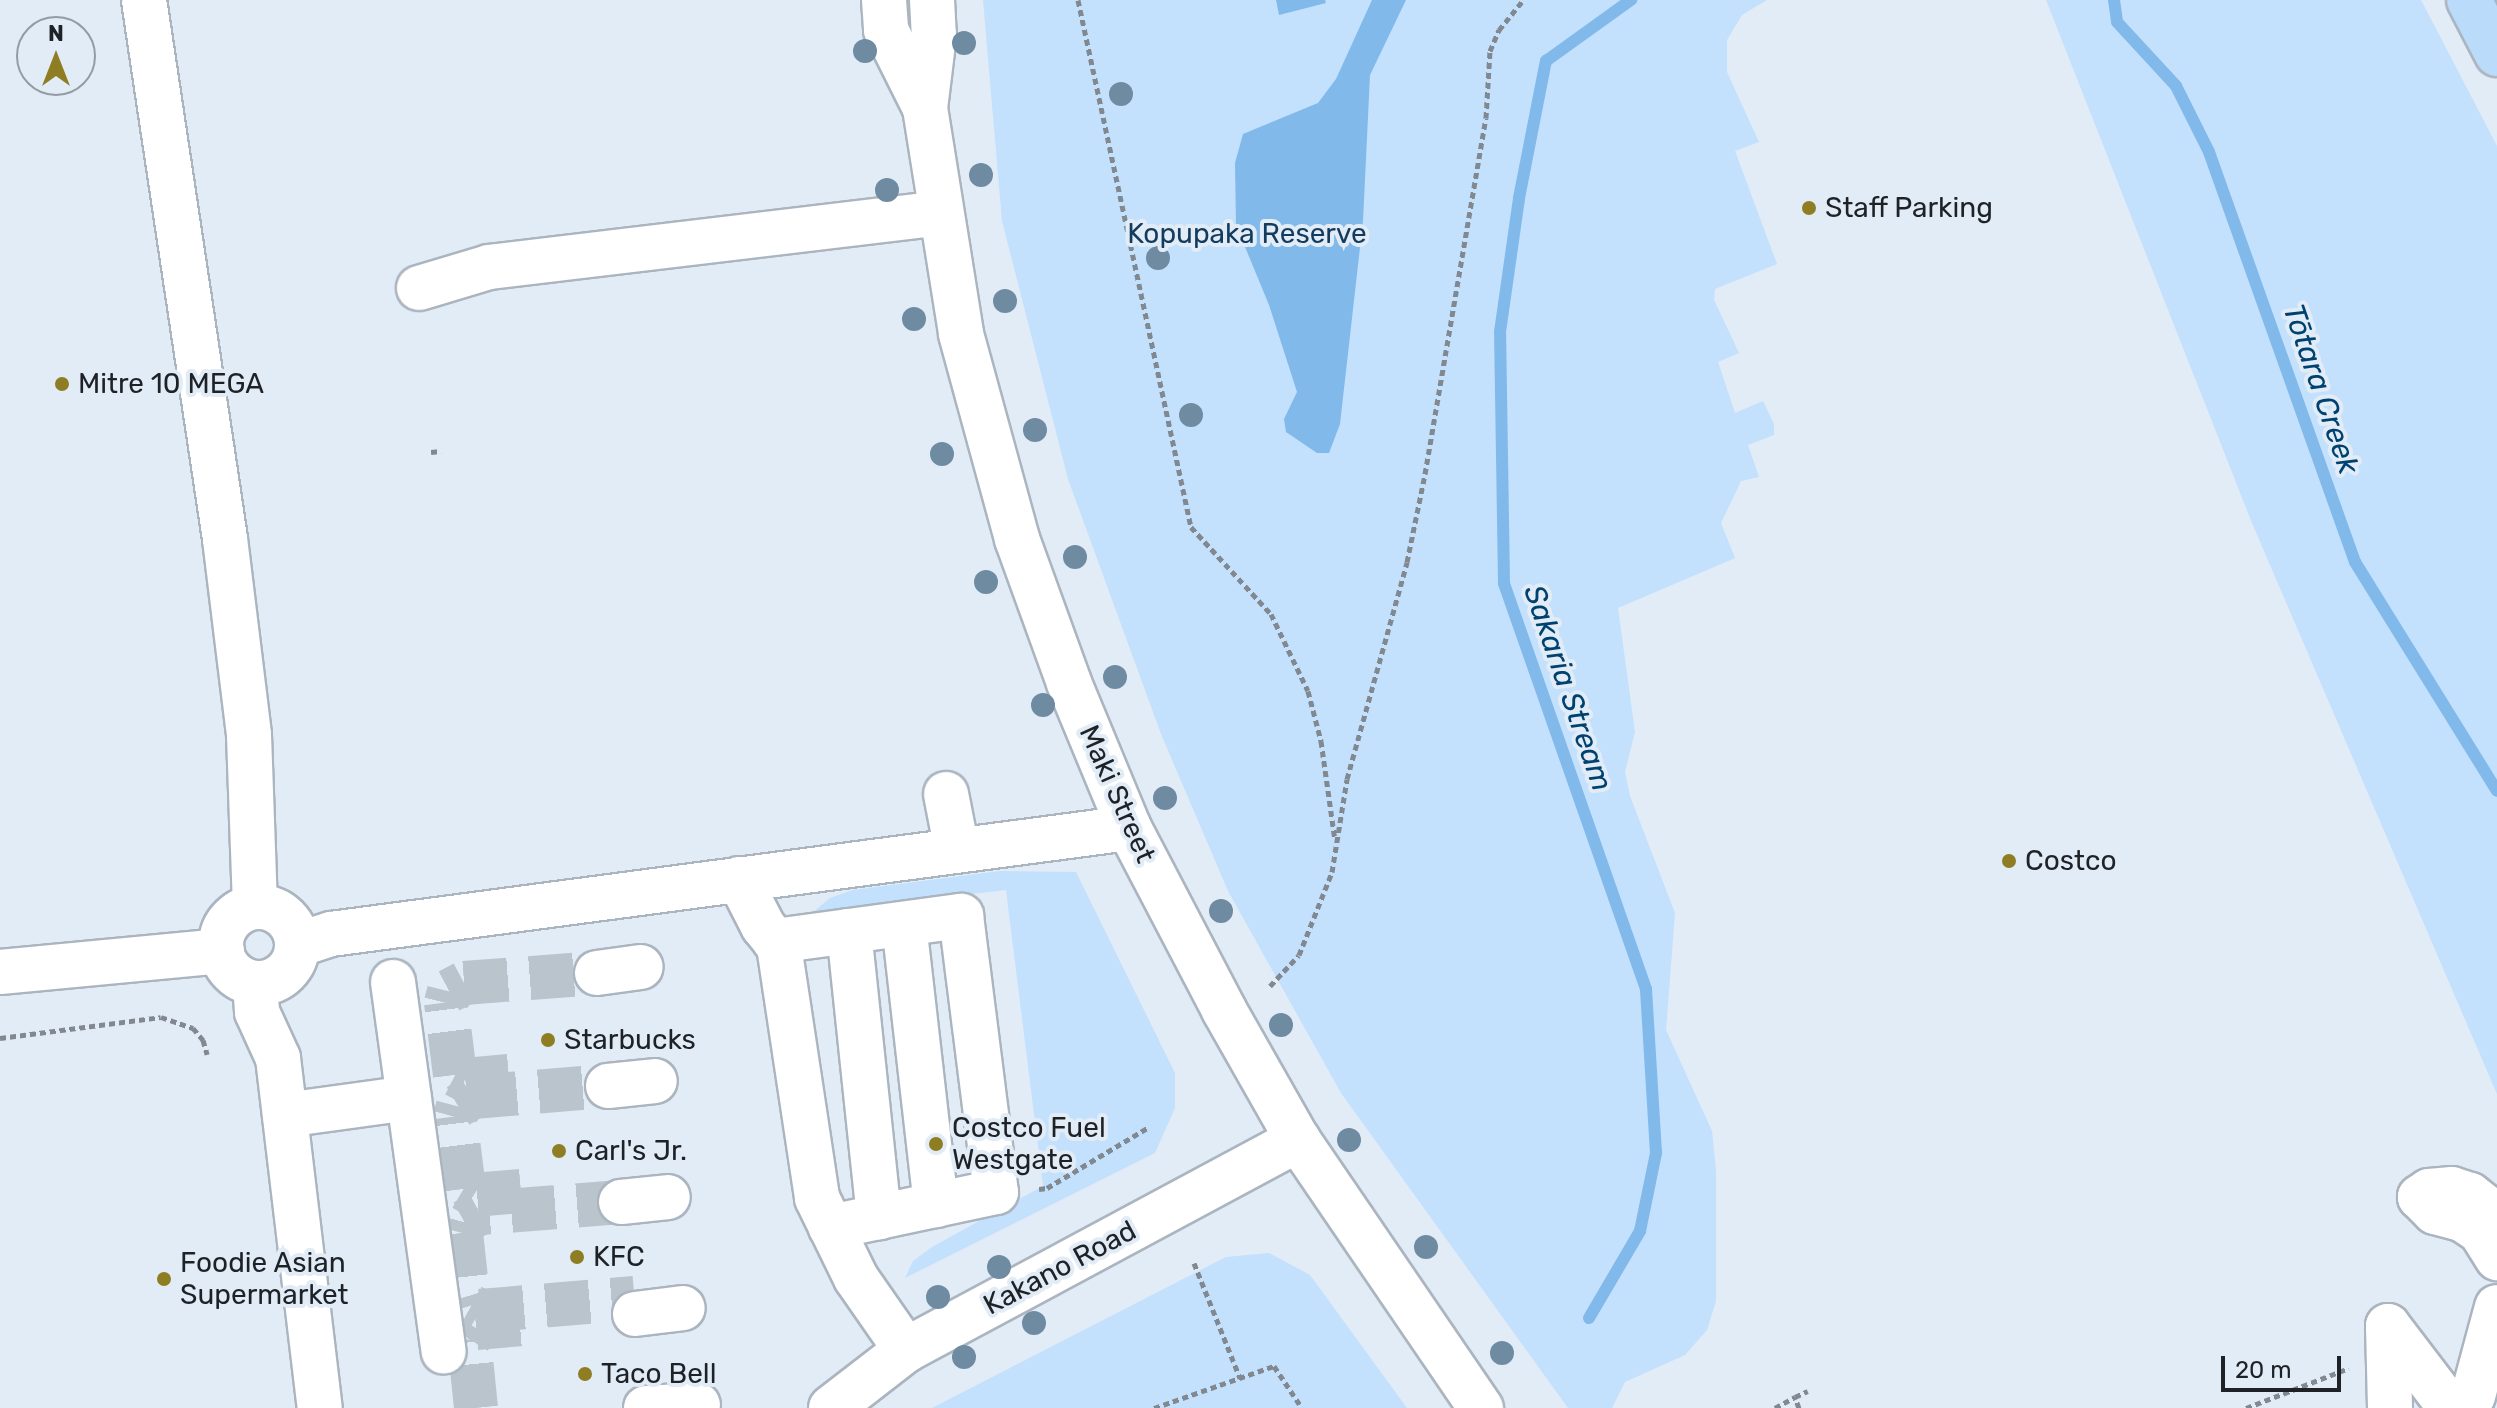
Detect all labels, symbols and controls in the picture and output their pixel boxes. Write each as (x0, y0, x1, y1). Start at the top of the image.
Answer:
north arrow (16, 16, 96, 96)
text: N (48, 20, 64, 47)
place label: Staff Parking (1825, 191, 1994, 225)
marker: Staff Parking (1800, 199, 1818, 217)
park label: Kopupaka Reserve (1127, 217, 1367, 251)
water label: Tōtara Creek (2275, 299, 2367, 479)
place label: Mitre 10 MEGA (78, 367, 264, 401)
marker: Mitre 10 MEGA (53, 375, 71, 393)
water label: Sakaria Stream (1516, 580, 1620, 796)
street label: Maki Street (1072, 720, 1162, 868)
place label: Costco (2025, 844, 2116, 878)
marker: Costco (2000, 852, 2018, 870)
place label: Starbucks (564, 1023, 696, 1057)
marker: Starbucks (539, 1031, 557, 1049)
place label: Costco Fuel Westgate (952, 1111, 1106, 1177)
place label: Carl's Jr. (575, 1134, 687, 1168)
marker: Costco Fuel Westgate (927, 1135, 945, 1153)
marker: Carl's Jr. (550, 1142, 568, 1160)
street label: Kakano Road (978, 1214, 1142, 1322)
place label: KFC (593, 1240, 645, 1274)
place label: Foodie Asian Supermarket (180, 1246, 349, 1312)
marker: KFC (568, 1248, 586, 1266)
marker: Foodie Asian Supermarket (155, 1270, 173, 1288)
scale bar (2225, 1340, 2345, 1390)
text: 20 m (2235, 1356, 2292, 1384)
place label: Taco Bell (601, 1357, 716, 1391)
marker: Taco Bell (576, 1365, 594, 1383)

